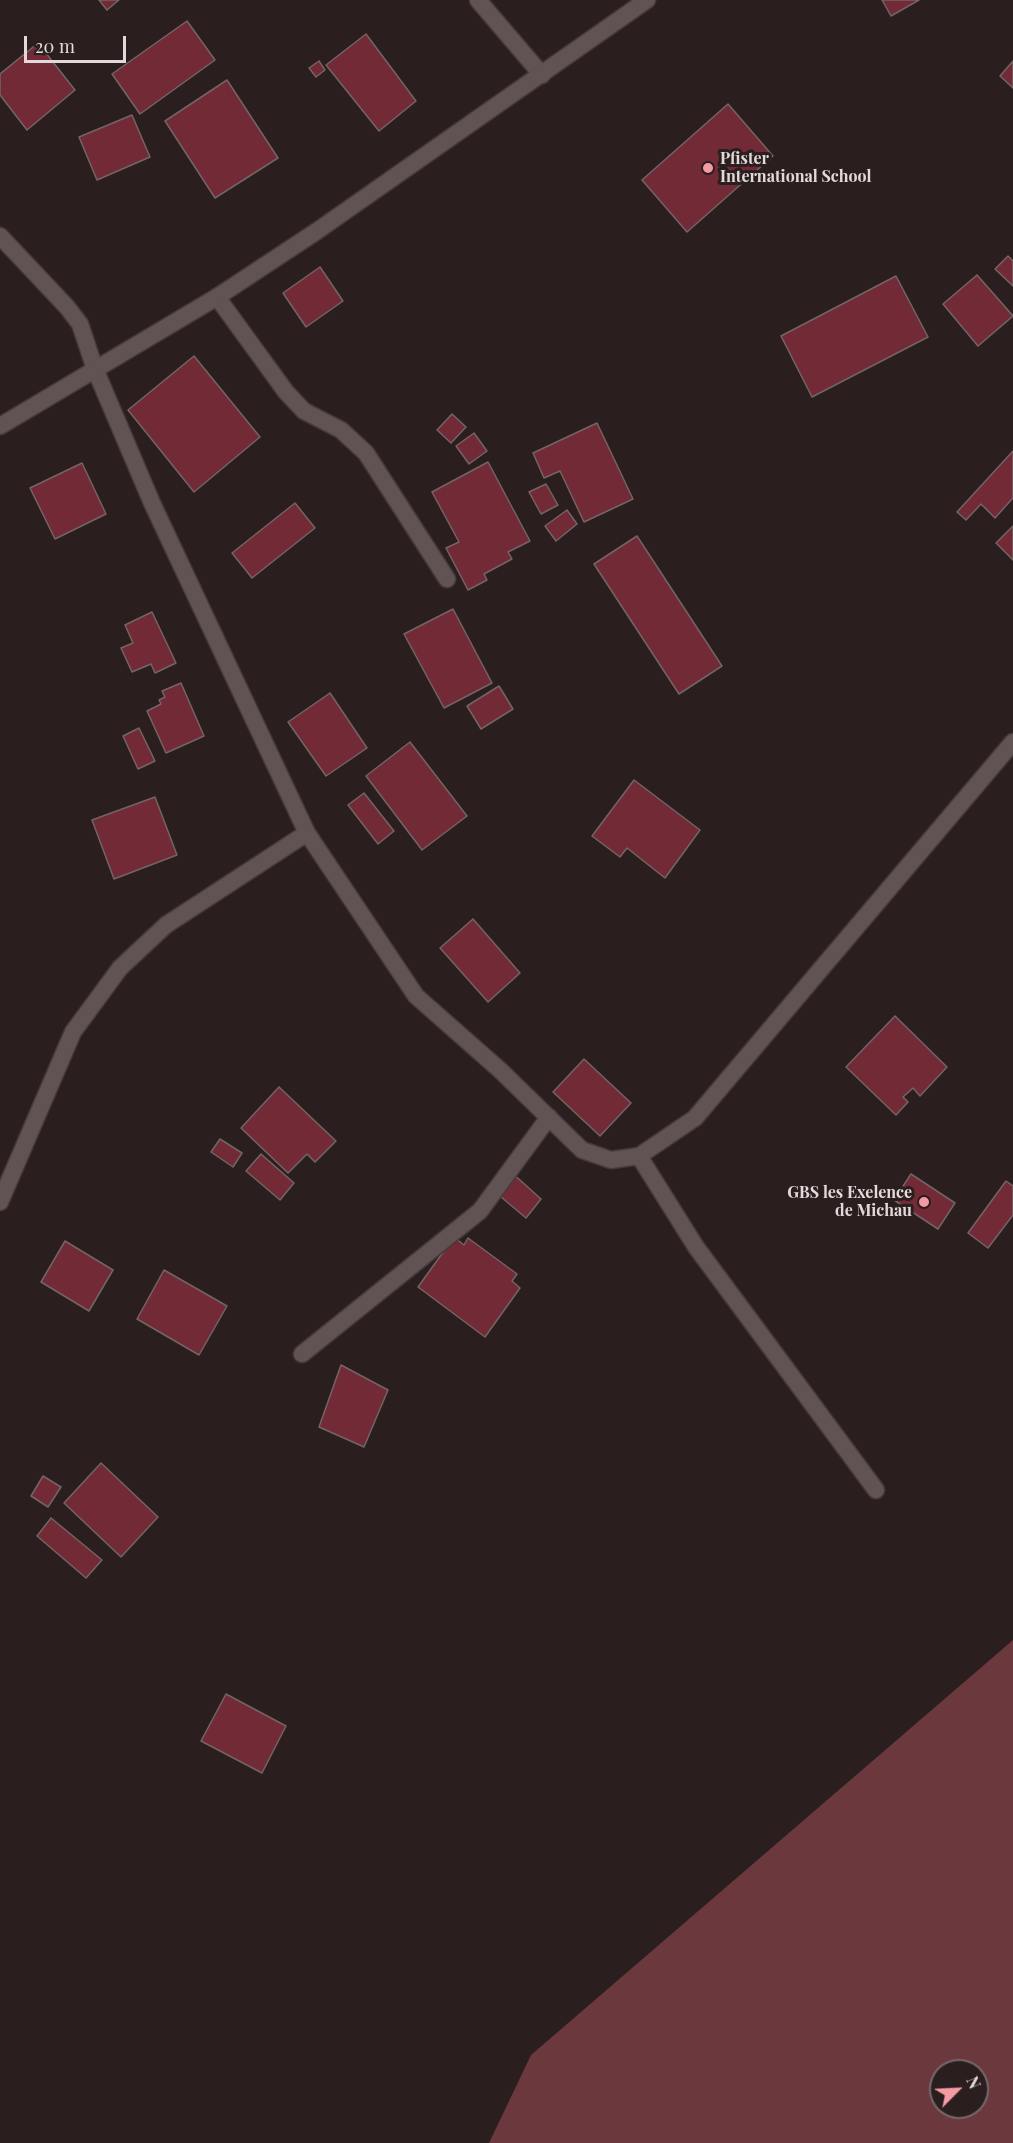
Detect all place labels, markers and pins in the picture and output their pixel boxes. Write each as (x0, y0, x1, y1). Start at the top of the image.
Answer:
place label: Pfister International School (720, 149, 871, 187)
marker: Pfister International School (701, 161, 715, 175)
place label: GBS les Exelence de Michau (787, 1183, 912, 1221)
marker: GBS les Exelence de Michau (917, 1195, 931, 1209)

